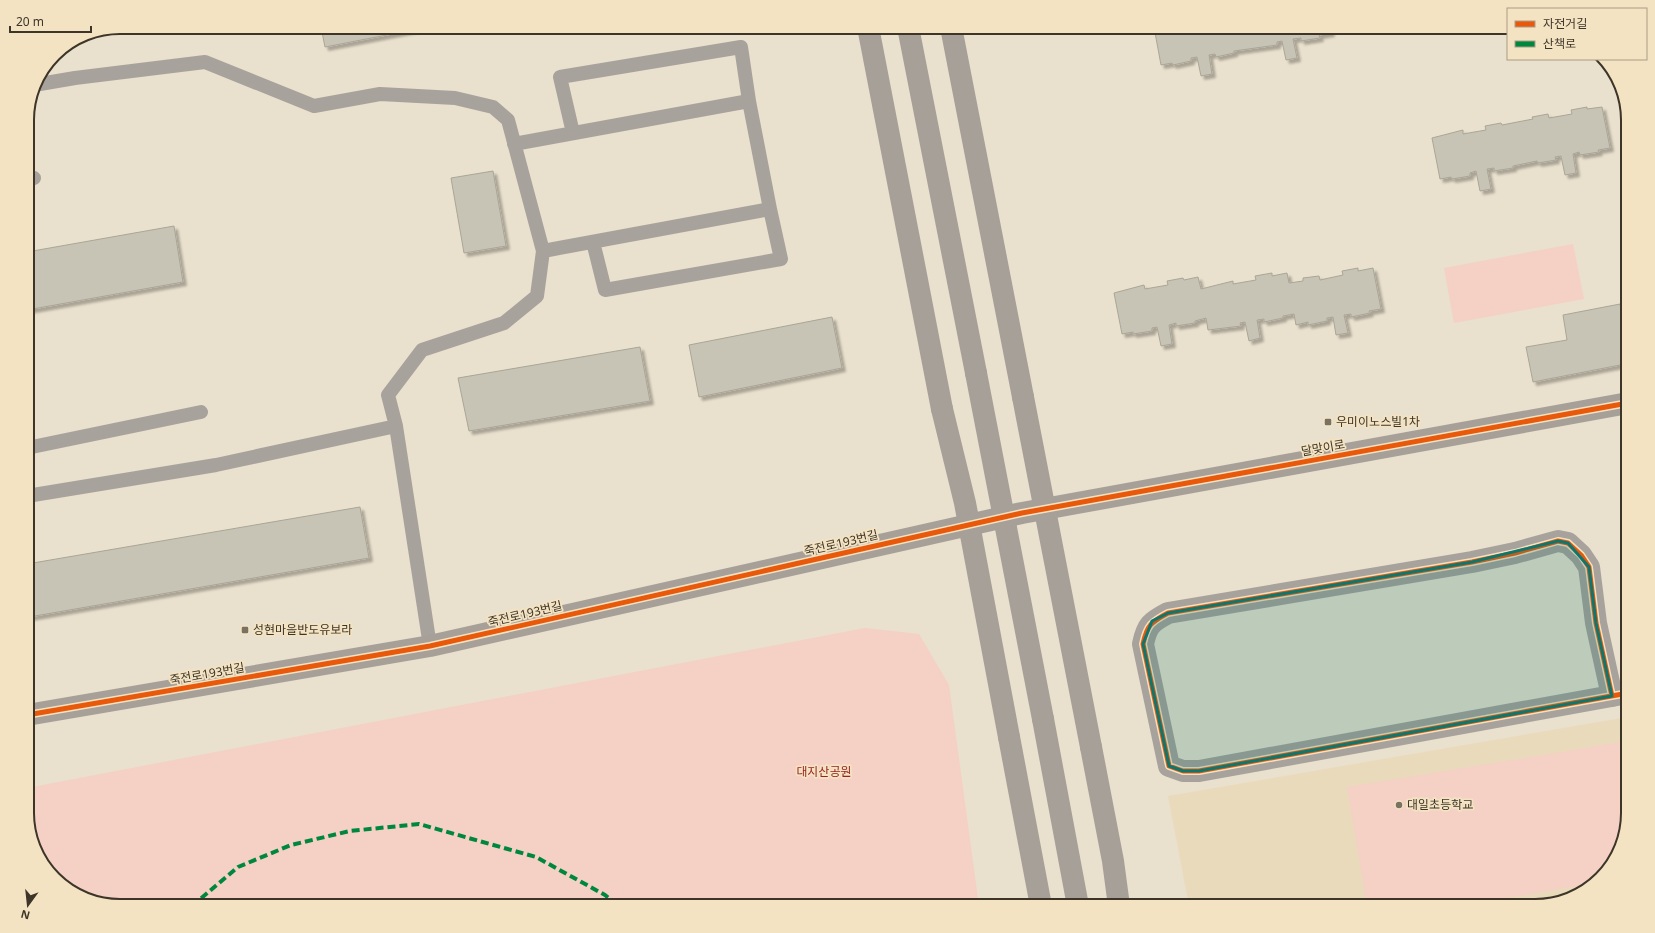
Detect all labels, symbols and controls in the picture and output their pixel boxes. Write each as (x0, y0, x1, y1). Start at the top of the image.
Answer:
scale bar (10, 8, 91, 34)
legend (1507, 8, 1647, 60)
text: 20 m (16, 13, 44, 30)
text: 자전거길 (1543, 15, 1587, 32)
text: 산책로 (1543, 35, 1576, 52)
place label: 우미이노스빌1차 (1336, 413, 1420, 430)
marker: 우미이노스빌1차 (1323, 417, 1333, 427)
street label: 달맞이로 (1300, 435, 1346, 460)
street label: 죽전로193번길 (802, 526, 880, 559)
street label: 죽전로193번길 (486, 597, 564, 630)
place label: 성현마을반도유보라 (253, 621, 352, 638)
marker: 성현마을반도유보라 (240, 625, 250, 635)
street label: 죽전로193번길 (168, 659, 246, 688)
park label: 대지산공원 (796, 763, 852, 780)
place label: 대일초등학교 (1407, 796, 1473, 813)
marker: 대일초등학교 (1394, 800, 1404, 810)
north arrow (8, 885, 48, 925)
text: N (19, 907, 32, 924)

